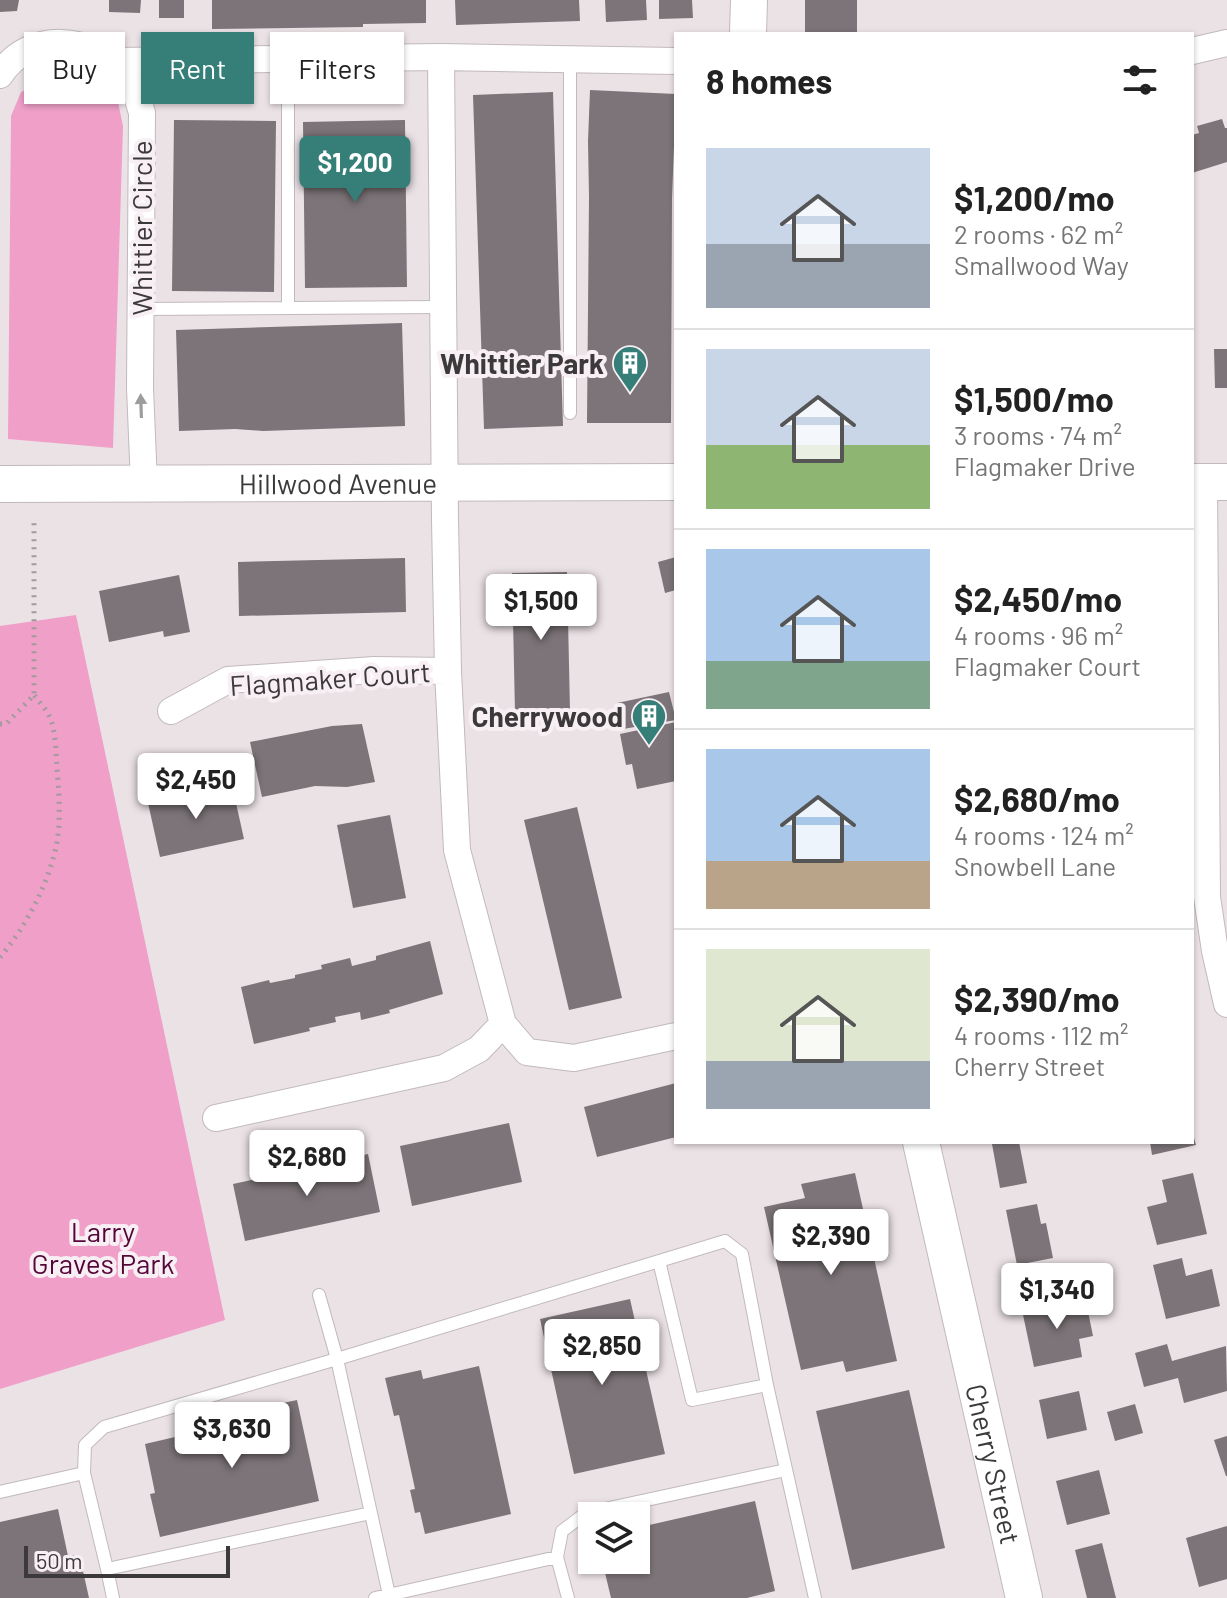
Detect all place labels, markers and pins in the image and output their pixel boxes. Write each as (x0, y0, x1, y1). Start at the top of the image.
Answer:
pin: $1,200 (290, 136, 420, 204)
building icon: Whittier Park (611, 344, 649, 394)
place label: Whittier Park (440, 346, 604, 380)
pin: $1,500 (476, 574, 606, 642)
building icon: Cherrywood (630, 697, 668, 747)
place label: Cherrywood (472, 699, 623, 733)
pin: $2,450 (131, 753, 261, 821)
pin: $2,680 (242, 1130, 372, 1198)
pin: $2,390 (766, 1209, 896, 1277)
pin: $1,340 (992, 1263, 1122, 1331)
pin: $2,850 (537, 1319, 667, 1387)
pin: $3,630 (167, 1402, 297, 1470)

